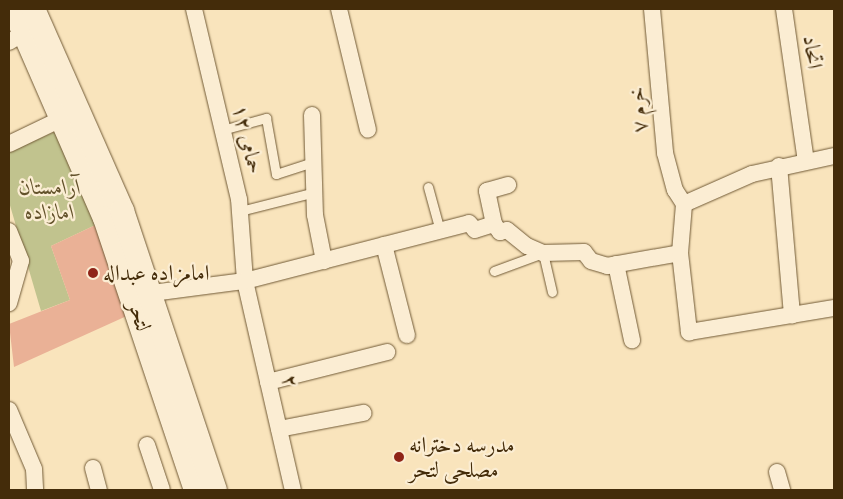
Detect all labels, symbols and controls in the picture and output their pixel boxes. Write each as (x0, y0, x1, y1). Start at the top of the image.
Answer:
street label: اتحاد (798, 33, 828, 71)
street label: خرم ۷ (623, 86, 653, 134)
street label: حمامی ۱۲ (227, 102, 269, 176)
park label: آرامستان امازاده (19, 173, 81, 225)
place label: امامزاده عبداله (103, 260, 210, 286)
marker: امامزاده عبداله (87, 267, 99, 279)
street label: لتحر (123, 298, 157, 334)
street label: ۲ (277, 372, 305, 390)
place label: مدرسه دخترانه مصلحی لتحر (409, 431, 515, 482)
marker: مدرسه دخترانه مصلحی لتحر (393, 451, 405, 463)

